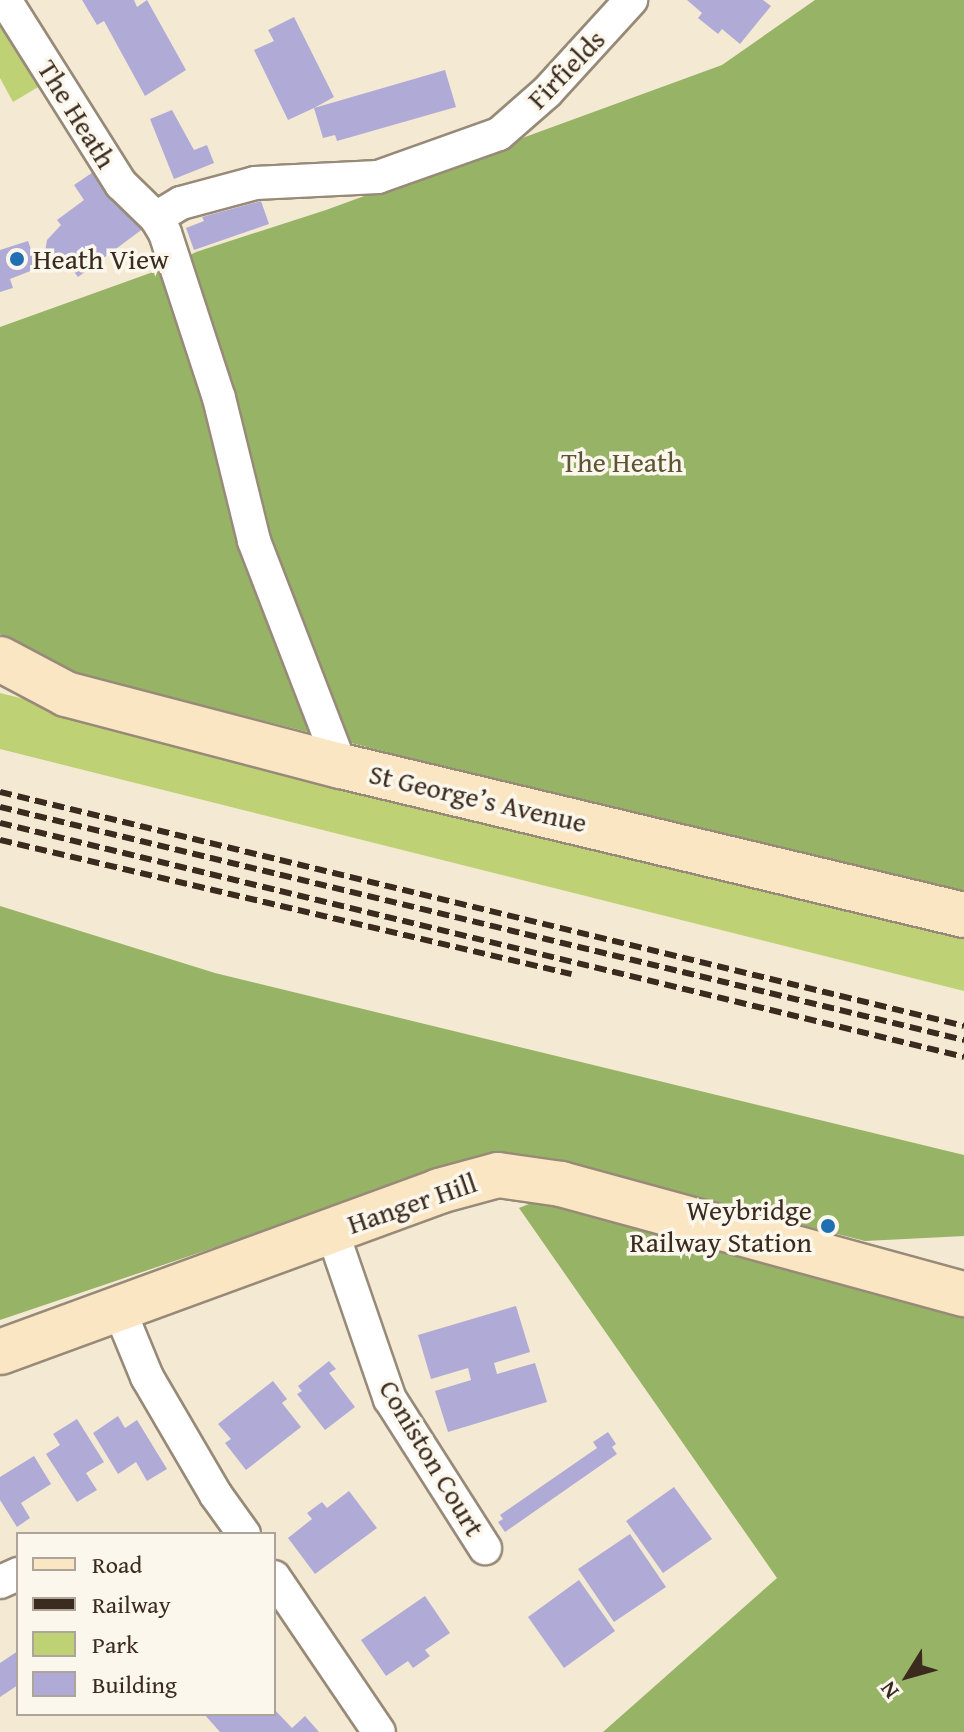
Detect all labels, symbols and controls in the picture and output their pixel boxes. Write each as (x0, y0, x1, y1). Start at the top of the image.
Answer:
street label: Firfields (520, 22, 612, 116)
street label: The Heath (31, 54, 123, 174)
place label: Heath View (33, 242, 169, 276)
marker: Heath View (8, 250, 26, 268)
park label: The Heath (561, 445, 683, 479)
street label: St George’s Avenue (366, 757, 590, 839)
street label: Hanger Hill (343, 1165, 481, 1241)
place label: Weybridge Railway Station (630, 1193, 812, 1259)
marker: Weybridge Railway Station (819, 1217, 837, 1235)
street label: Coniston Court (372, 1374, 492, 1542)
legend (16, 1532, 276, 1716)
text: Road (92, 1547, 142, 1582)
text: Railway (92, 1587, 171, 1622)
text: Park (92, 1627, 138, 1662)
north arrow (868, 1636, 948, 1716)
text: Building (92, 1667, 177, 1702)
text: N (872, 1675, 906, 1706)

